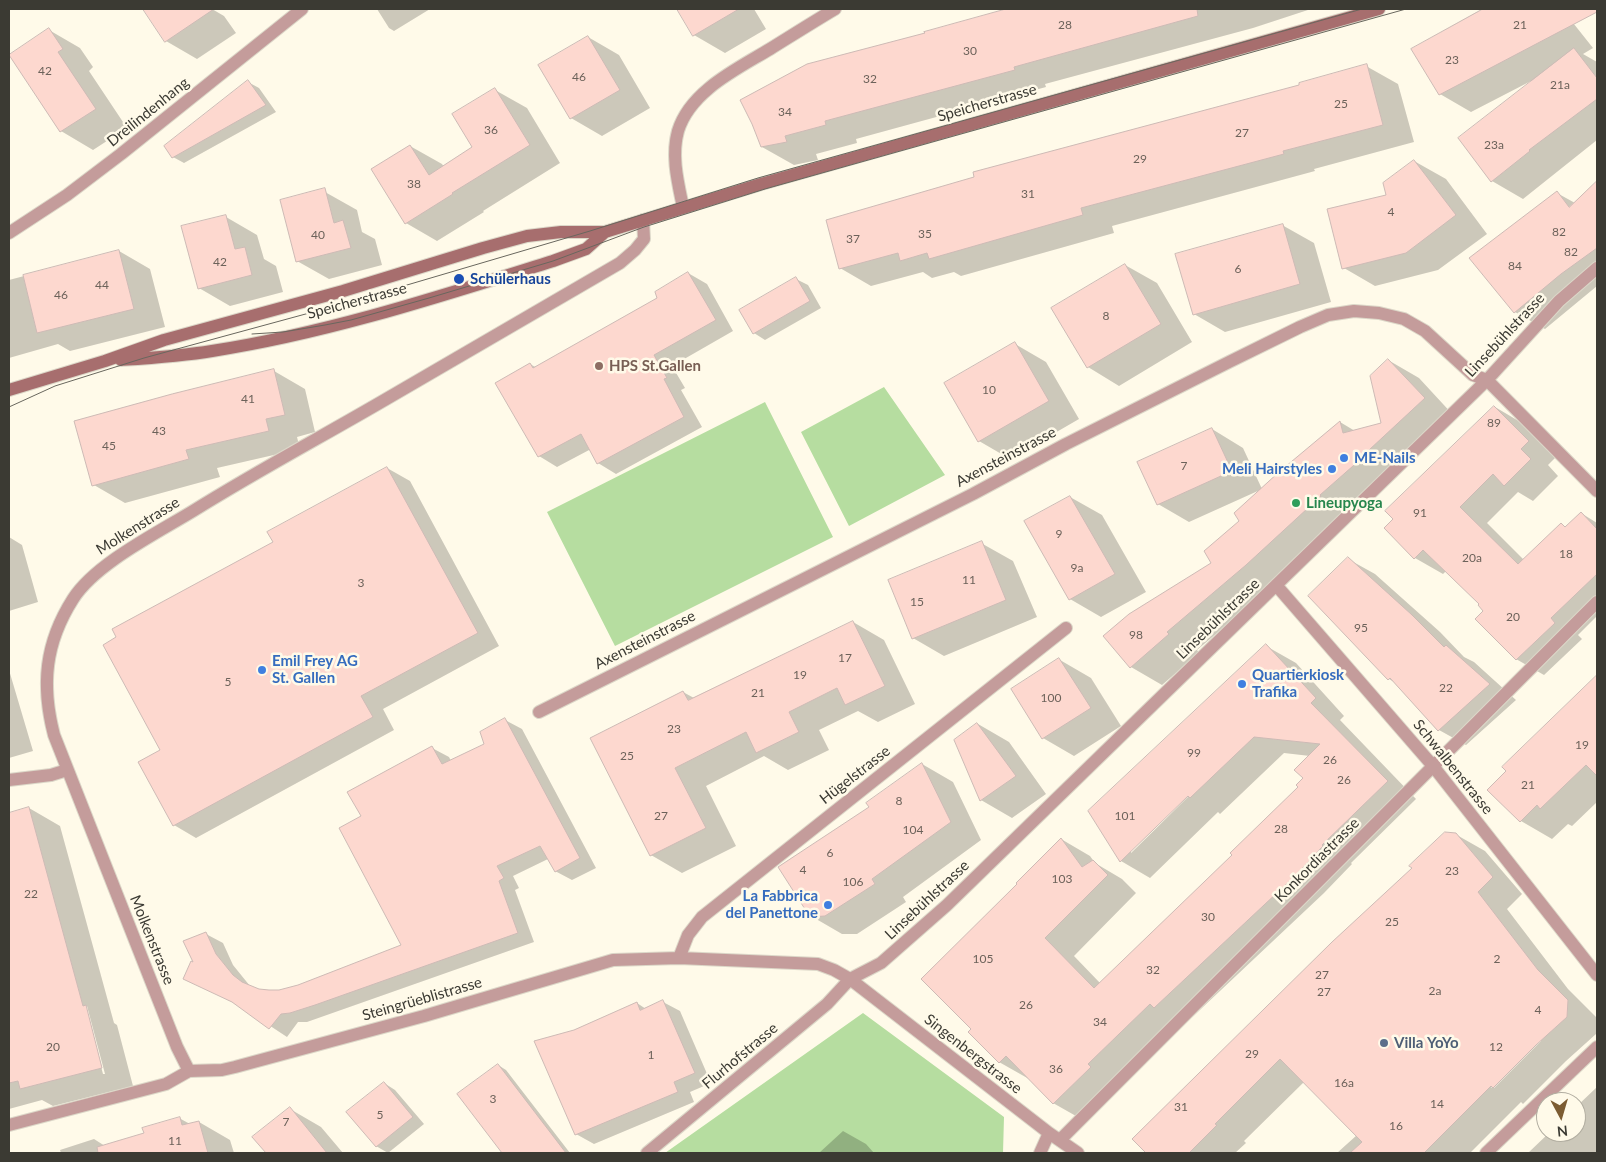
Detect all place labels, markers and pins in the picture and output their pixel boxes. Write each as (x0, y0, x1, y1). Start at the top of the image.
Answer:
place label: Schülerhaus (470, 270, 551, 288)
marker: Schülerhaus (452, 272, 466, 286)
place label: HPS St.Gallen (609, 357, 701, 375)
marker: HPS St.Gallen (593, 360, 605, 372)
place label: ME-Nails (1354, 449, 1415, 467)
marker: ME-Nails (1338, 452, 1350, 464)
place label: Meli Hairstyles (1222, 460, 1322, 478)
marker: Meli Hairstyles (1326, 463, 1338, 475)
place label: Lineupyoga (1306, 494, 1383, 512)
marker: Lineupyoga (1290, 497, 1302, 509)
place label: Emil Frey AG St. Gallen (272, 652, 358, 687)
marker: Emil Frey AG St. Gallen (256, 664, 268, 676)
place label: Quartierkiosk Trafika (1252, 666, 1344, 701)
marker: Quartierkiosk Trafika (1236, 678, 1248, 690)
place label: La Fabbrica del Panettone (725, 887, 818, 922)
marker: La Fabbrica del Panettone (822, 899, 834, 911)
place label: Villa YoYo (1394, 1034, 1459, 1052)
marker: Villa YoYo (1378, 1037, 1390, 1049)

